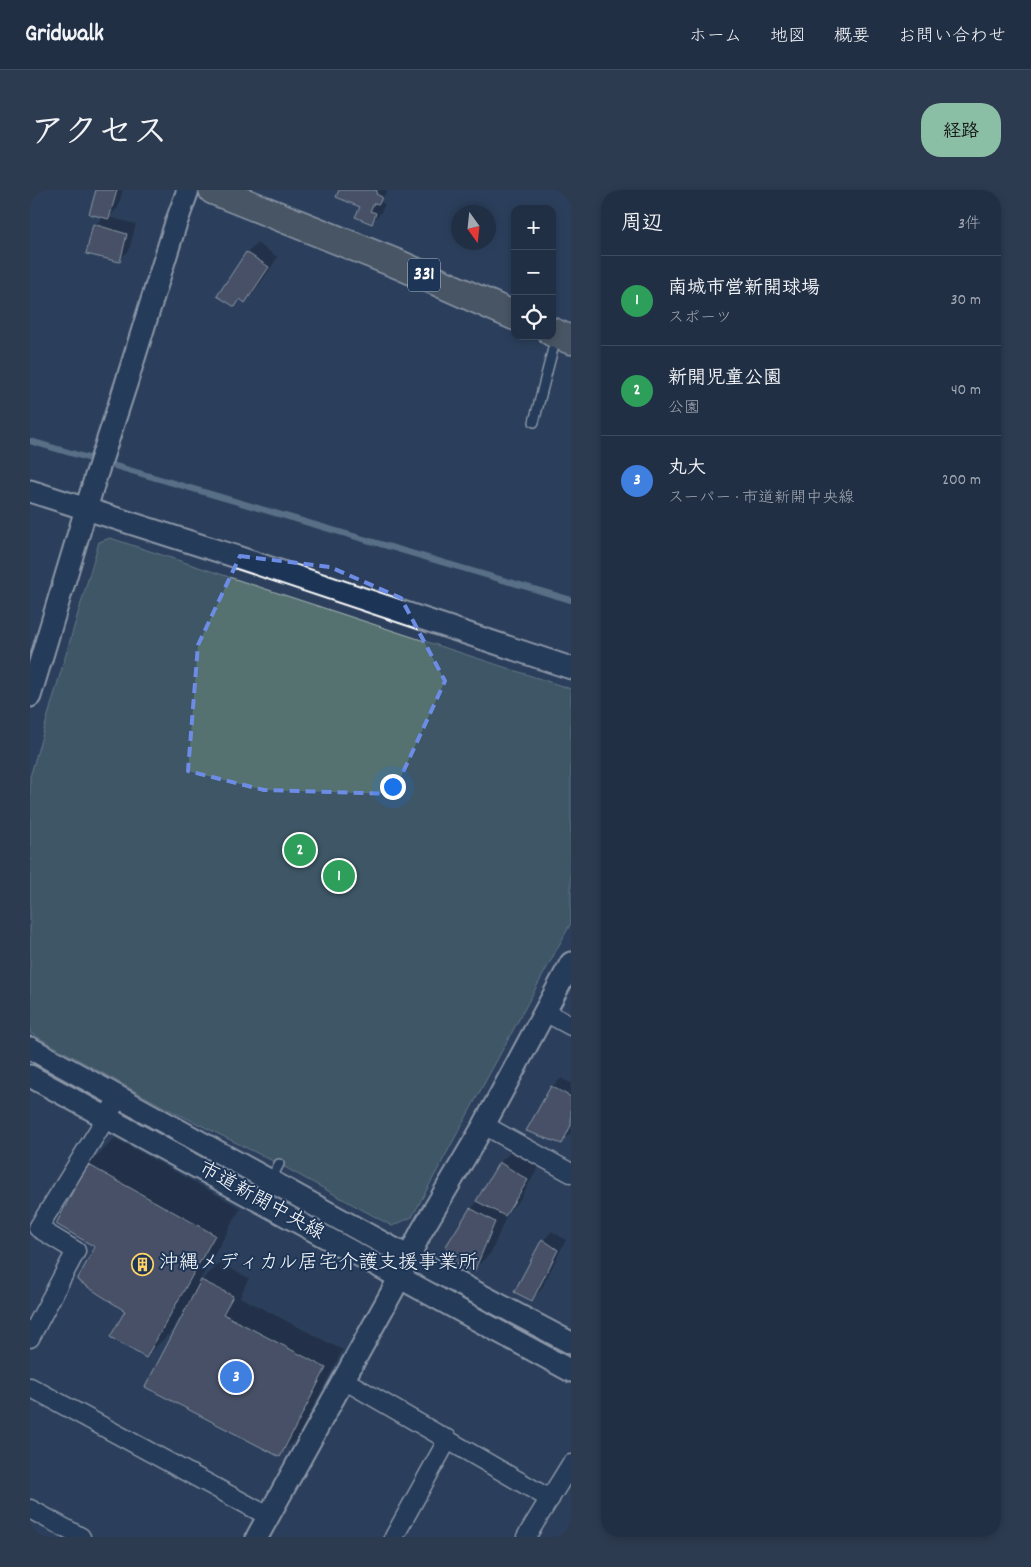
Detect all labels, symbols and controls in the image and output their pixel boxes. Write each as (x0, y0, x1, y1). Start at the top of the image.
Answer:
text: Gridwalk (25, 18, 104, 52)
text: ホーム (689, 25, 742, 50)
text: 地図 (770, 25, 806, 50)
text: 概要 (834, 25, 870, 50)
text: お問い合わせ (898, 25, 1006, 50)
button: 経路 (921, 103, 1001, 157)
text: アクセス (30, 110, 168, 160)
north arrow (451, 205, 496, 250)
map controls (511, 205, 556, 340)
button: + (511, 205, 556, 250)
text: 周辺 (621, 210, 663, 240)
text: 3件 (958, 213, 981, 236)
button: − (511, 250, 556, 295)
road number: 331 (408, 258, 440, 292)
text: 南城市営新開球場 (668, 276, 820, 303)
text: 1 (635, 289, 639, 312)
text: 30 m (951, 289, 981, 312)
button: locate (511, 295, 556, 340)
text: スポーツ (668, 307, 732, 330)
text: 新開児童公園 (668, 366, 782, 393)
text: 2 (634, 379, 641, 402)
text: 40 m (951, 379, 981, 402)
text: 公園 (668, 397, 700, 420)
text: 丸大 (668, 456, 706, 483)
text: 3 (633, 469, 641, 492)
text: 200 m (942, 469, 981, 492)
text: スーパー · 市道新開中央線 (668, 487, 854, 510)
your location (380, 774, 406, 800)
pin: 2 (284, 831, 316, 869)
pin: 1 (323, 857, 355, 895)
street label: 市道新開中央線 (193, 1156, 329, 1248)
place label: 沖縄メディカル居宅介護支援事業所 (159, 1250, 478, 1278)
building icon: 沖縄メディカル居宅介護支援事業所 (131, 1252, 155, 1276)
pin: 3 (220, 1358, 252, 1396)

